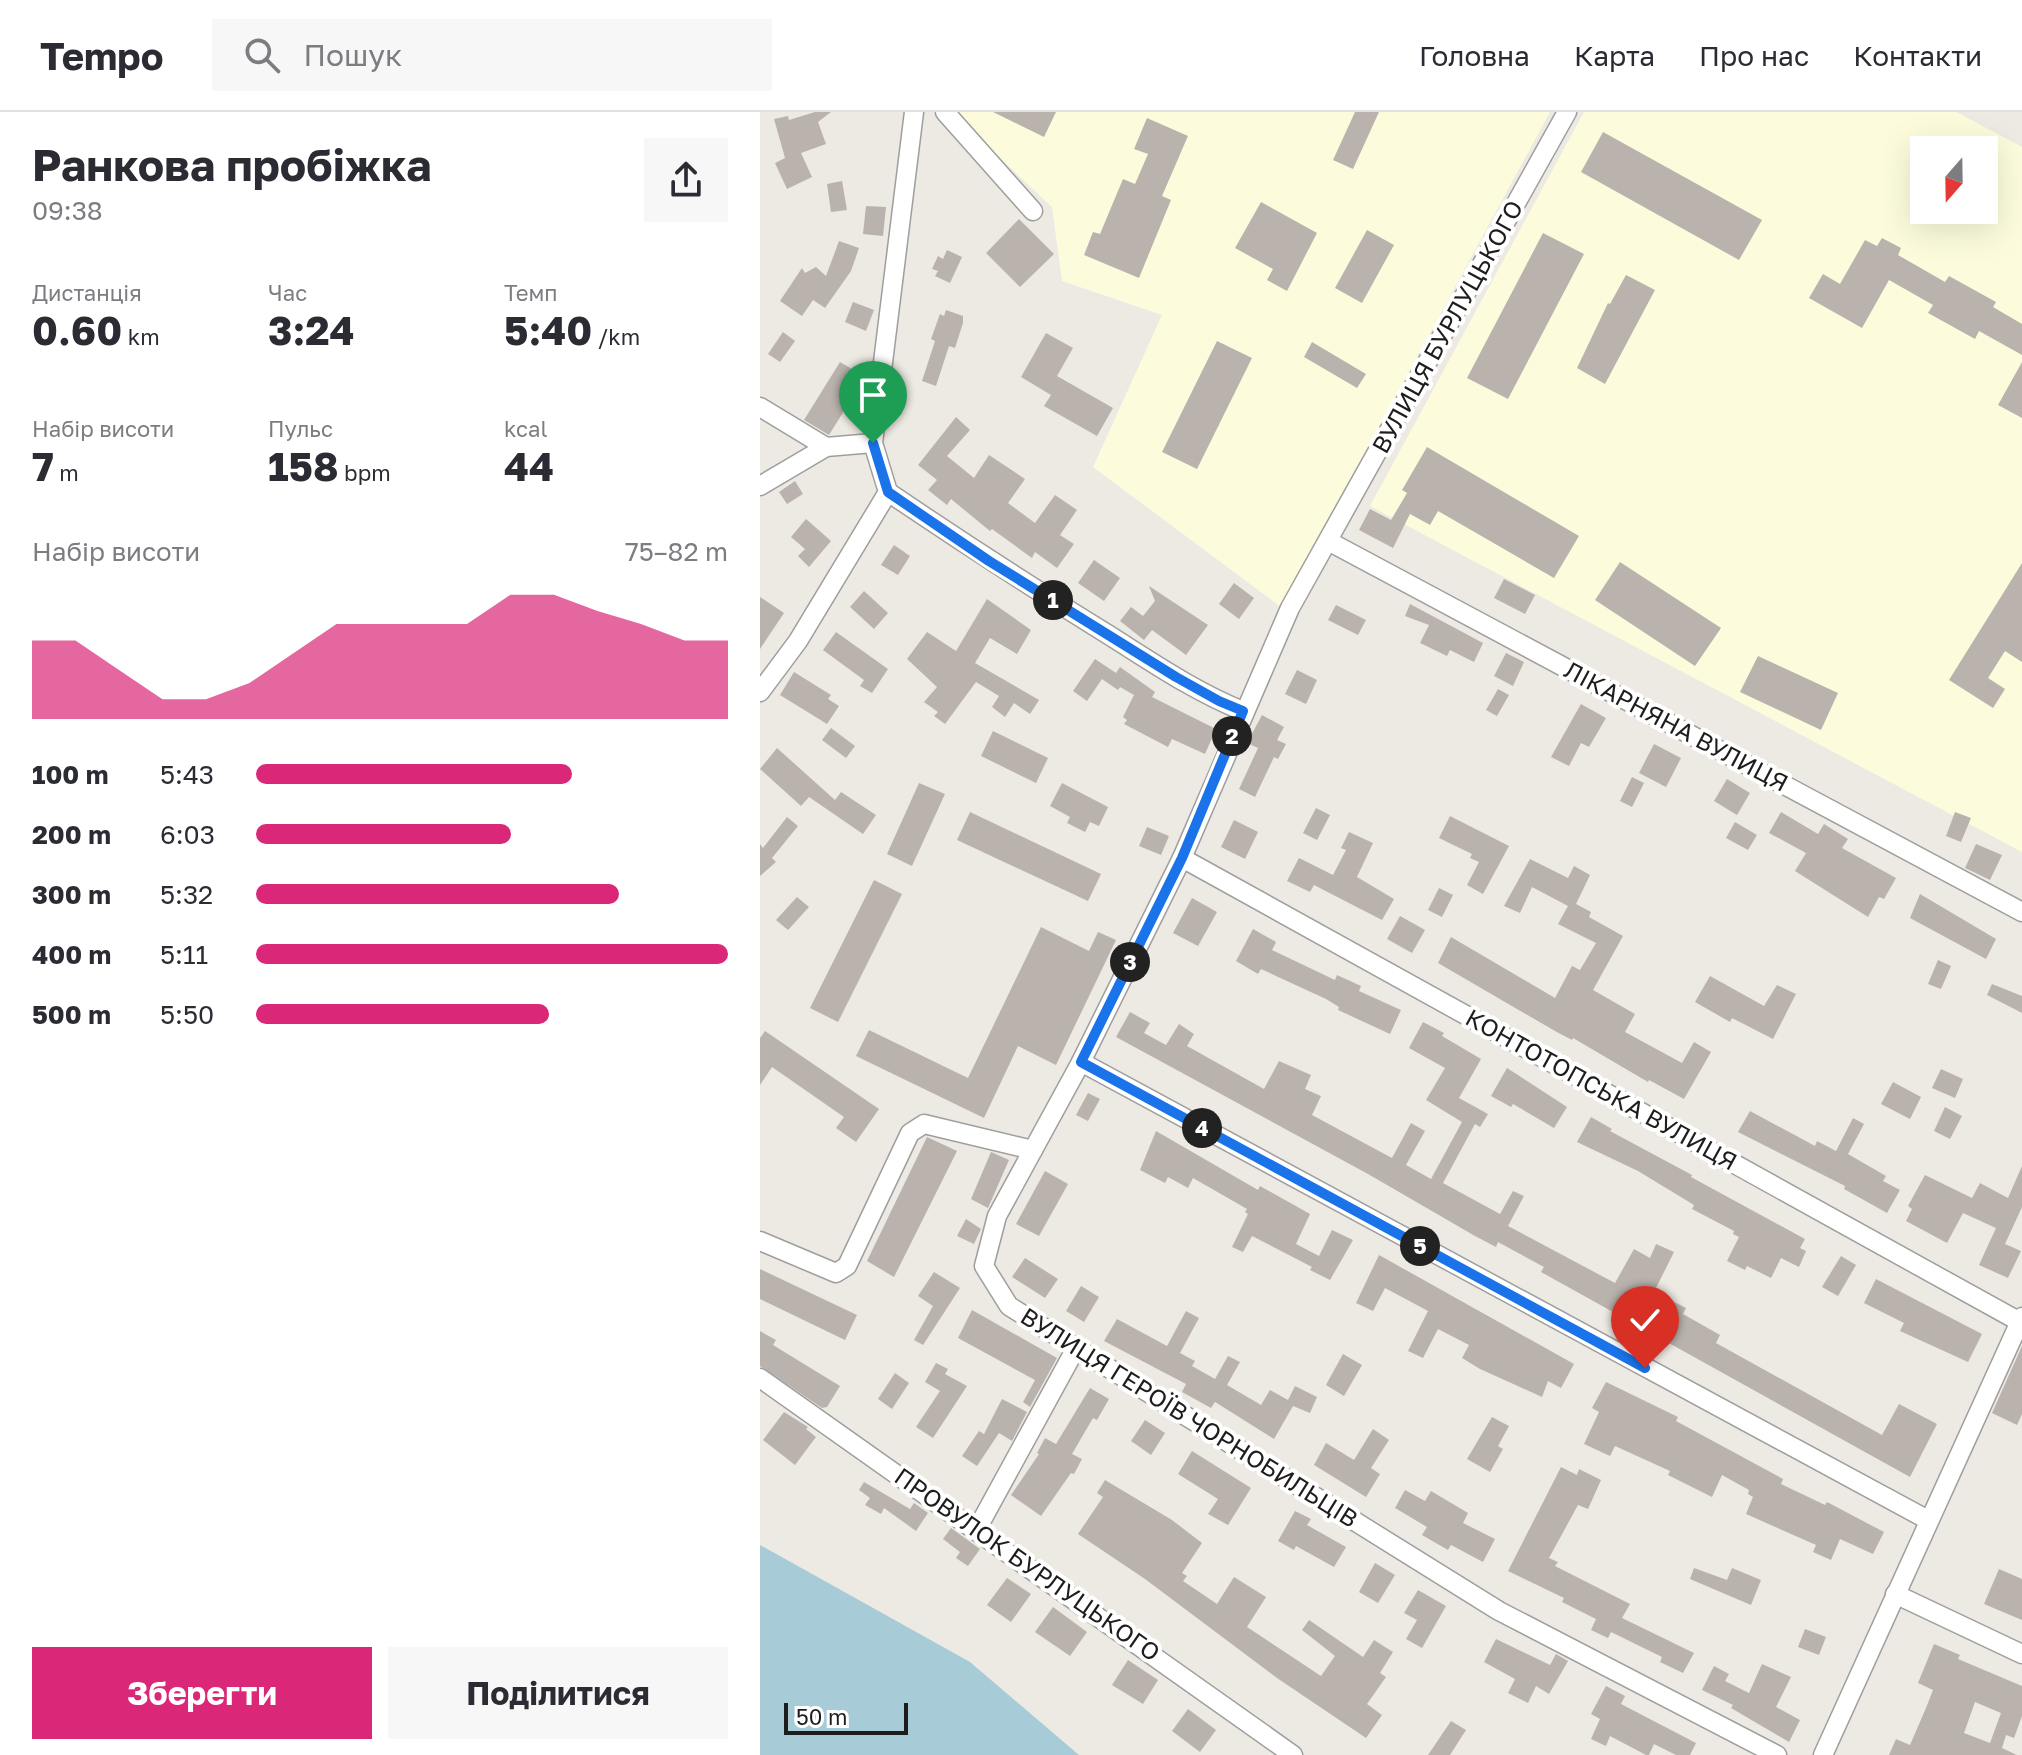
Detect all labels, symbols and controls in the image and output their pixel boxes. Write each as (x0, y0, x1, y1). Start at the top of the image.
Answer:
search box (212, 19, 772, 91)
text: Tempo (40, 33, 164, 78)
icon: search (240, 33, 284, 77)
text: Пошук (304, 37, 402, 73)
text: Головна (1419, 39, 1530, 72)
text: Карта (1574, 39, 1655, 72)
text: Про нас (1699, 39, 1809, 72)
text: Контакти (1853, 39, 1982, 72)
north arrow (1910, 136, 1998, 224)
map controls (1910, 136, 1998, 224)
text: Ранкова пробіжка (32, 138, 431, 191)
button: share (644, 138, 728, 222)
text: 09:38 (32, 195, 103, 226)
street label: ВУЛИЦЯ БУРЛУЦЬКОГО (1365, 195, 1528, 458)
text: Дистанція (32, 279, 142, 306)
text: Час (268, 279, 307, 306)
text: Темп (504, 279, 557, 306)
text: 0.60 (32, 306, 122, 354)
text: 3:24 (268, 306, 355, 354)
text: 5:40 (504, 306, 592, 354)
text: km (122, 323, 160, 350)
text: /km (592, 323, 640, 350)
pin (839, 361, 907, 443)
icon: arrive (851, 373, 895, 417)
text: Набір висоти (32, 415, 174, 442)
text: Пульс (268, 415, 333, 442)
text: kcal (504, 415, 547, 442)
text: 7 (32, 442, 54, 490)
text: 158 (268, 442, 339, 490)
text: 44 (504, 442, 554, 490)
text: m (54, 459, 79, 486)
text: bpm (339, 459, 391, 486)
text: Набір висоти (32, 536, 200, 567)
text: 75–82 m (625, 536, 728, 567)
pin: 1 (1033, 580, 1073, 620)
text: 1 (1047, 586, 1059, 613)
street label: ЛІКАРНЯНА ВУЛИЦЯ (1560, 654, 1793, 797)
pin: 2 (1212, 716, 1252, 756)
text: 2 (1225, 722, 1239, 749)
text: 100 m (32, 759, 108, 790)
text: 5:43 (160, 759, 214, 790)
text: 200 m (32, 819, 111, 850)
text: 6:03 (160, 819, 215, 850)
text: 300 m (32, 879, 111, 910)
text: 5:32 (160, 879, 213, 910)
text: 400 m (32, 939, 111, 970)
text: 5:11 (160, 939, 208, 970)
pin: 3 (1110, 942, 1150, 982)
text: 3 (1123, 948, 1137, 975)
text: 500 m (32, 999, 111, 1030)
text: 5:50 (160, 999, 214, 1030)
street label: КОНТОТОПСЬКА ВУЛИЦЯ (1461, 1002, 1742, 1175)
pin: 4 (1182, 1108, 1222, 1148)
text: 4 (1195, 1114, 1209, 1141)
pin: 5 (1400, 1226, 1440, 1266)
text: 5 (1413, 1232, 1427, 1259)
pin (1611, 1286, 1679, 1368)
icon: check (1623, 1298, 1667, 1342)
street label: ВУЛИЦЯ ГЕРОЇВ ЧОРНОБИЛЬЦІВ (1016, 1301, 1364, 1533)
street label: ПРОВУЛОК БУРЛУЦЬКОГО (890, 1461, 1166, 1667)
button: Зберегти (32, 1647, 372, 1739)
button: Поділитися (388, 1647, 728, 1739)
scale bar (784, 1699, 908, 1735)
text: 50 m (796, 1703, 847, 1730)

